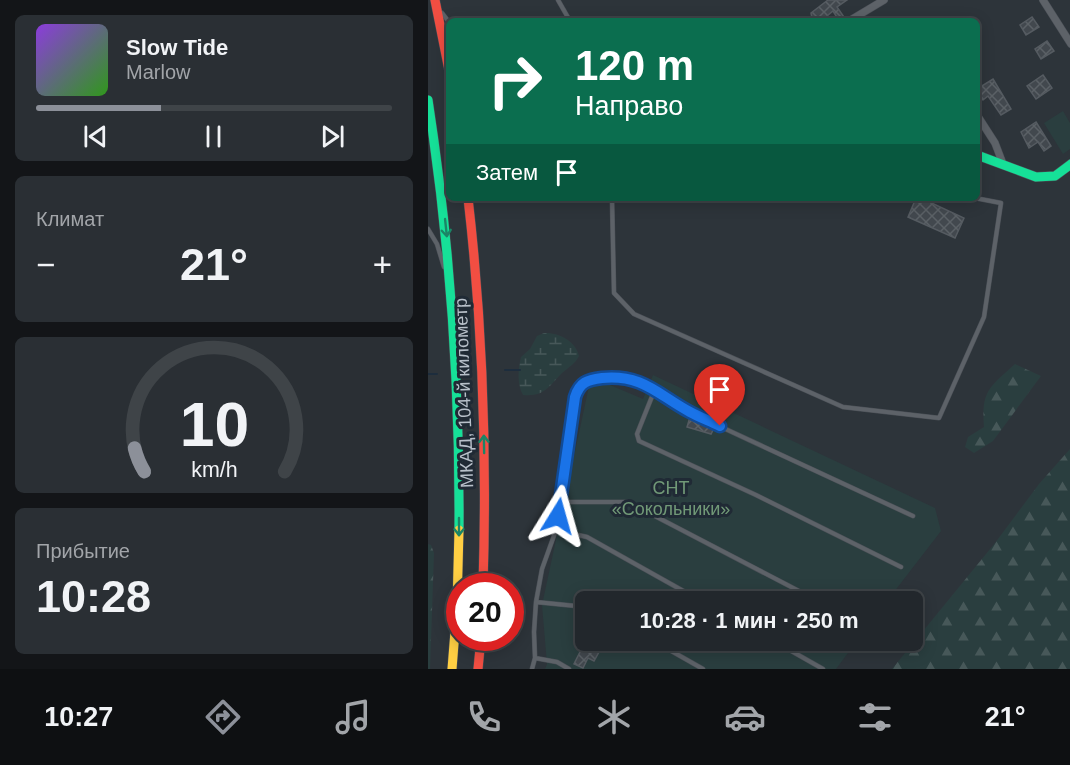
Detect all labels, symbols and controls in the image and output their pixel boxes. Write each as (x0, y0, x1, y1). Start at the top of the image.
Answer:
text: Slow Tide (126, 35, 228, 60)
icon: right (476, 42, 554, 120)
text: 120 m (575, 42, 694, 89)
text: Marlow (126, 61, 190, 83)
text: Направо (575, 91, 683, 121)
icon: previous (79, 120, 112, 153)
icon: pause (197, 120, 230, 153)
icon: next (316, 120, 349, 153)
icon: arrive (550, 156, 583, 189)
text: Затем (476, 160, 538, 185)
text: Климат (36, 208, 104, 230)
one-way arrow (441, 217, 452, 237)
text: 21° (180, 239, 248, 290)
text: − (36, 246, 55, 283)
text: + (373, 246, 392, 283)
street label: МКАД, 104-й километр (451, 298, 477, 488)
pin (694, 364, 745, 426)
icon: arrive (703, 373, 736, 406)
text: 10 (179, 390, 249, 459)
one-way arrow (478, 435, 490, 455)
text: km/h (191, 458, 237, 482)
park label: СНТ «Сокольники» (612, 478, 730, 519)
position arrow (526, 484, 590, 548)
one-way arrow (453, 516, 465, 536)
text: Прибытие (36, 540, 130, 562)
text: 10:28 (36, 571, 151, 622)
speed limit sign: 20 (446, 573, 524, 651)
text: 10:28 · 1 мин · 250 m (639, 608, 859, 633)
icon: directions (202, 696, 244, 738)
icon: music (332, 696, 374, 738)
icon: phone (463, 696, 505, 738)
icon: climate (593, 696, 635, 738)
icon: car (724, 696, 766, 738)
icon: filters (854, 696, 896, 738)
text: 10:27 (44, 702, 113, 732)
text: 21° (985, 702, 1026, 732)

